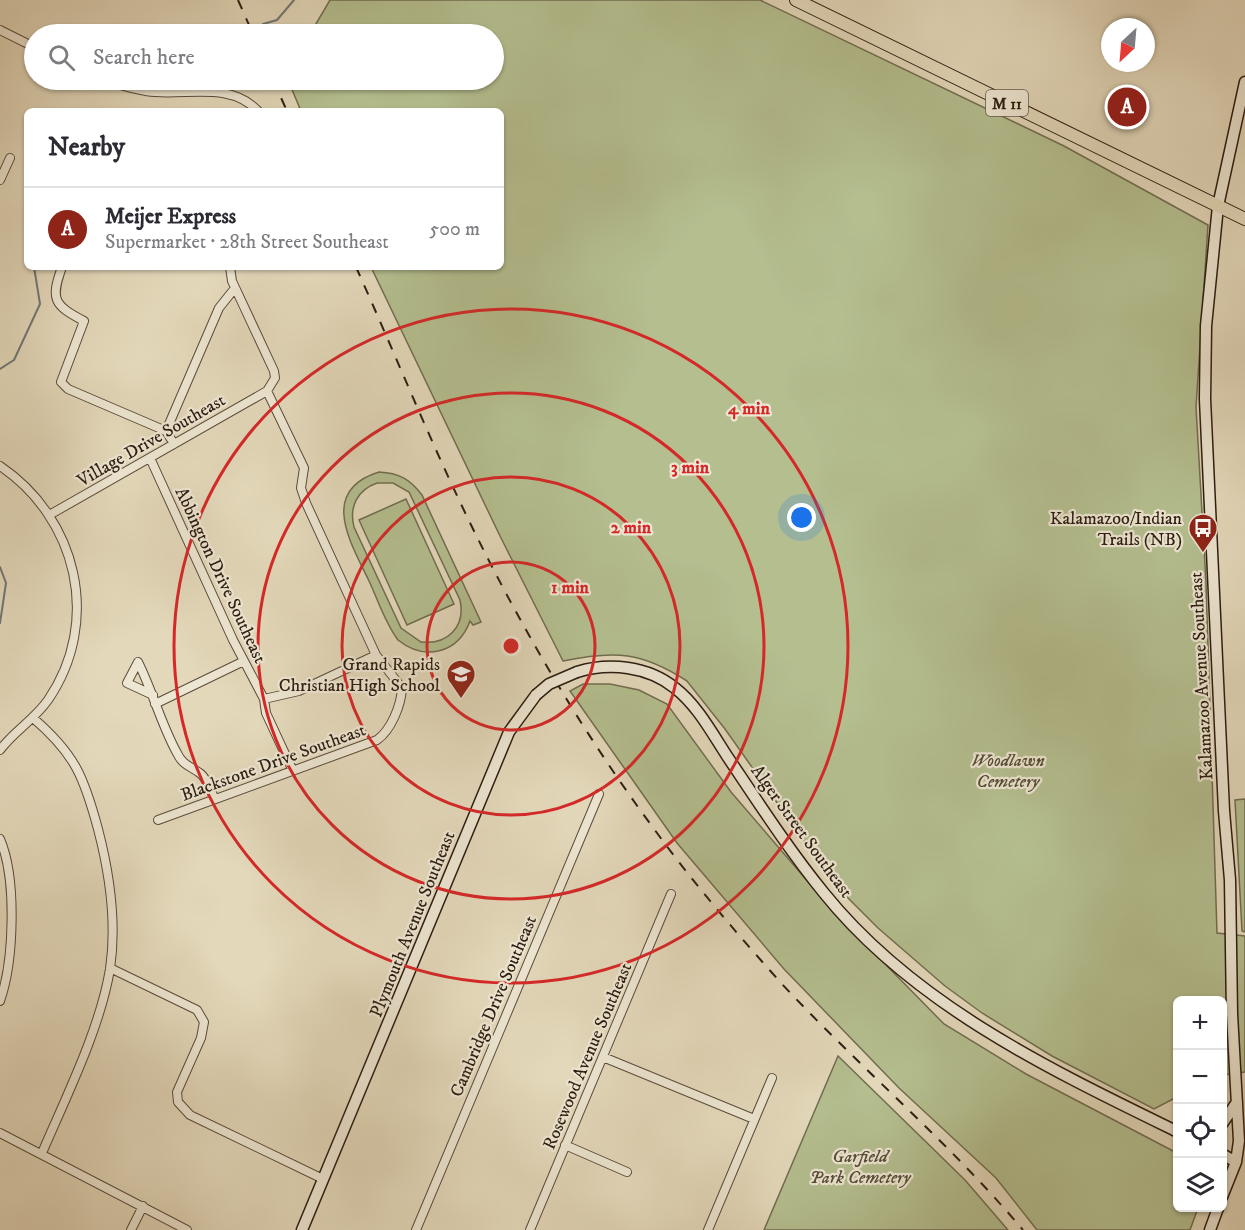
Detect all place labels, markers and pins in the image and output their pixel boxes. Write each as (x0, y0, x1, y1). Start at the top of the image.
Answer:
pin: A (1108, 84, 1146, 130)
place label: Kalamazoo/Indian Trails (NB) (1050, 508, 1183, 551)
bus stop icon: Kalamazoo/Indian Trails (NB) (1187, 512, 1219, 554)
centre of rings (501, 636, 521, 656)
place label: Grand Rapids Christian High School (279, 654, 441, 697)
school or university icon: Grand Rapids Christian High School (445, 658, 477, 700)

